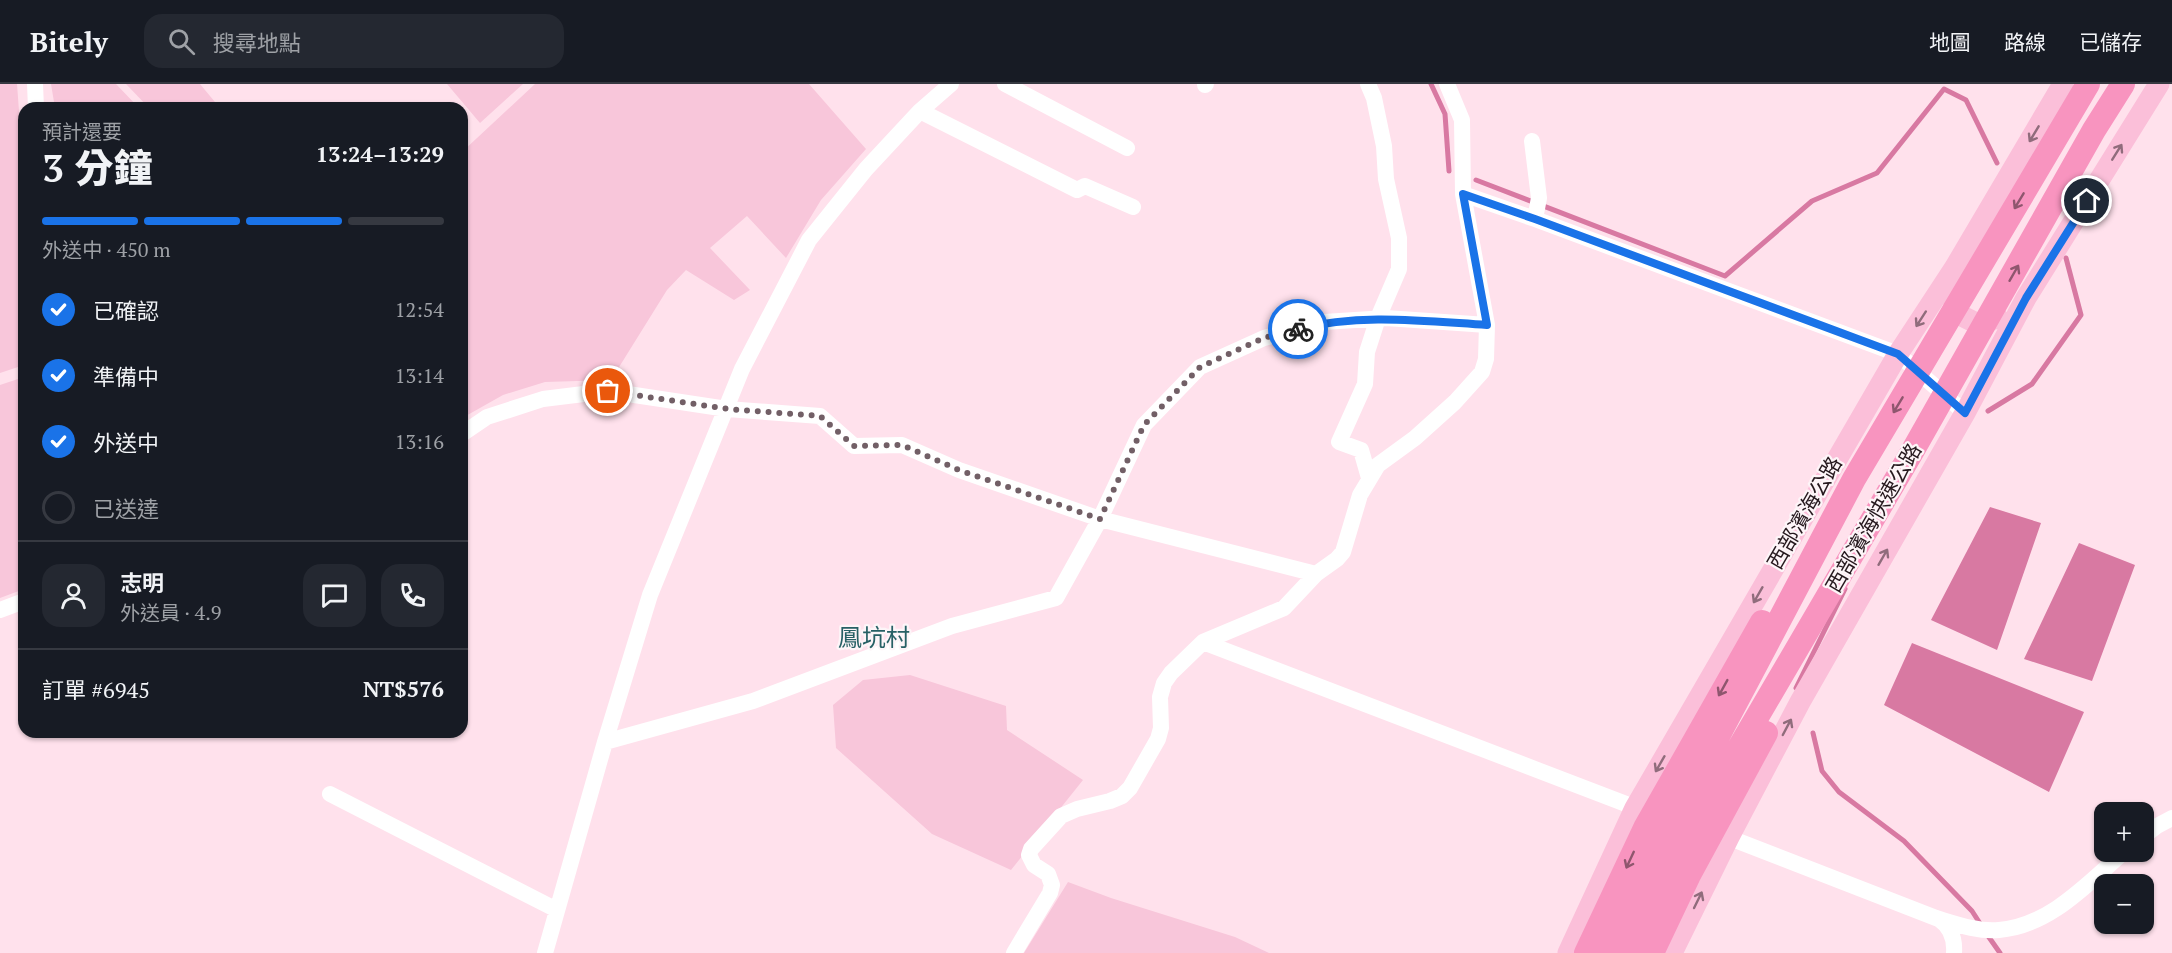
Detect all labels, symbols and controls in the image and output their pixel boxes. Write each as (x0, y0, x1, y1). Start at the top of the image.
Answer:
search box (144, 14, 564, 68)
text: Bitely (30, 23, 108, 60)
icon: search (165, 25, 198, 58)
text: 搜尋地點 (213, 28, 301, 57)
text: 地圖 (1929, 28, 1971, 56)
text: 路線 (2004, 28, 2046, 56)
text: 已儲存 (2079, 28, 2142, 56)
text: 預計還要 (42, 118, 122, 145)
one-way arrow (2027, 125, 2039, 142)
text: 13:24–13:29 (316, 139, 444, 168)
text: 3 分鐘 (42, 141, 153, 193)
one-way arrow (2111, 144, 2123, 161)
pin (2061, 175, 2112, 226)
icon: home (2070, 184, 2103, 217)
one-way arrow (2012, 192, 2024, 209)
text: 外送中 · 450 m (42, 236, 171, 263)
one-way arrow (2008, 265, 2020, 282)
icon: check (42, 293, 75, 326)
text: 已確認 (93, 296, 159, 325)
text: 12:54 (395, 296, 444, 323)
courier (1268, 299, 1328, 359)
one-way arrow (1915, 310, 1927, 327)
icon: bike (1282, 313, 1315, 346)
icon: check (42, 359, 75, 392)
text: 準備中 (93, 362, 159, 391)
text: 13:14 (395, 362, 444, 389)
pin (582, 365, 633, 416)
icon: bag (591, 374, 624, 407)
one-way arrow (1892, 396, 1904, 413)
icon: check (42, 425, 75, 458)
text: 外送中 (93, 428, 159, 457)
text: 13:16 (395, 428, 444, 455)
street label: 西部濱海快速公路 (1819, 438, 1927, 597)
street label: 西部濱海公路 (1761, 451, 1848, 574)
text: 已送達 (93, 494, 159, 523)
one-way arrow (1877, 549, 1889, 566)
button: person (42, 564, 105, 627)
button: chat (303, 564, 366, 627)
button: phone (381, 564, 444, 627)
text: 志明 (120, 568, 164, 597)
one-way arrow (1751, 586, 1763, 603)
text: 外送員 · 4.9 (120, 599, 221, 626)
district label: 鳳坑村 (838, 621, 910, 653)
text: NT$576 (363, 674, 444, 703)
text: 訂單 #6945 (42, 675, 150, 704)
one-way arrow (1717, 679, 1728, 697)
one-way arrow (1781, 719, 1793, 736)
one-way arrow (1654, 755, 1666, 772)
map controls (2094, 802, 2154, 934)
button: + (2094, 802, 2154, 862)
one-way arrow (1623, 850, 1635, 868)
button: − (2094, 874, 2154, 934)
one-way arrow (1693, 892, 1704, 910)

